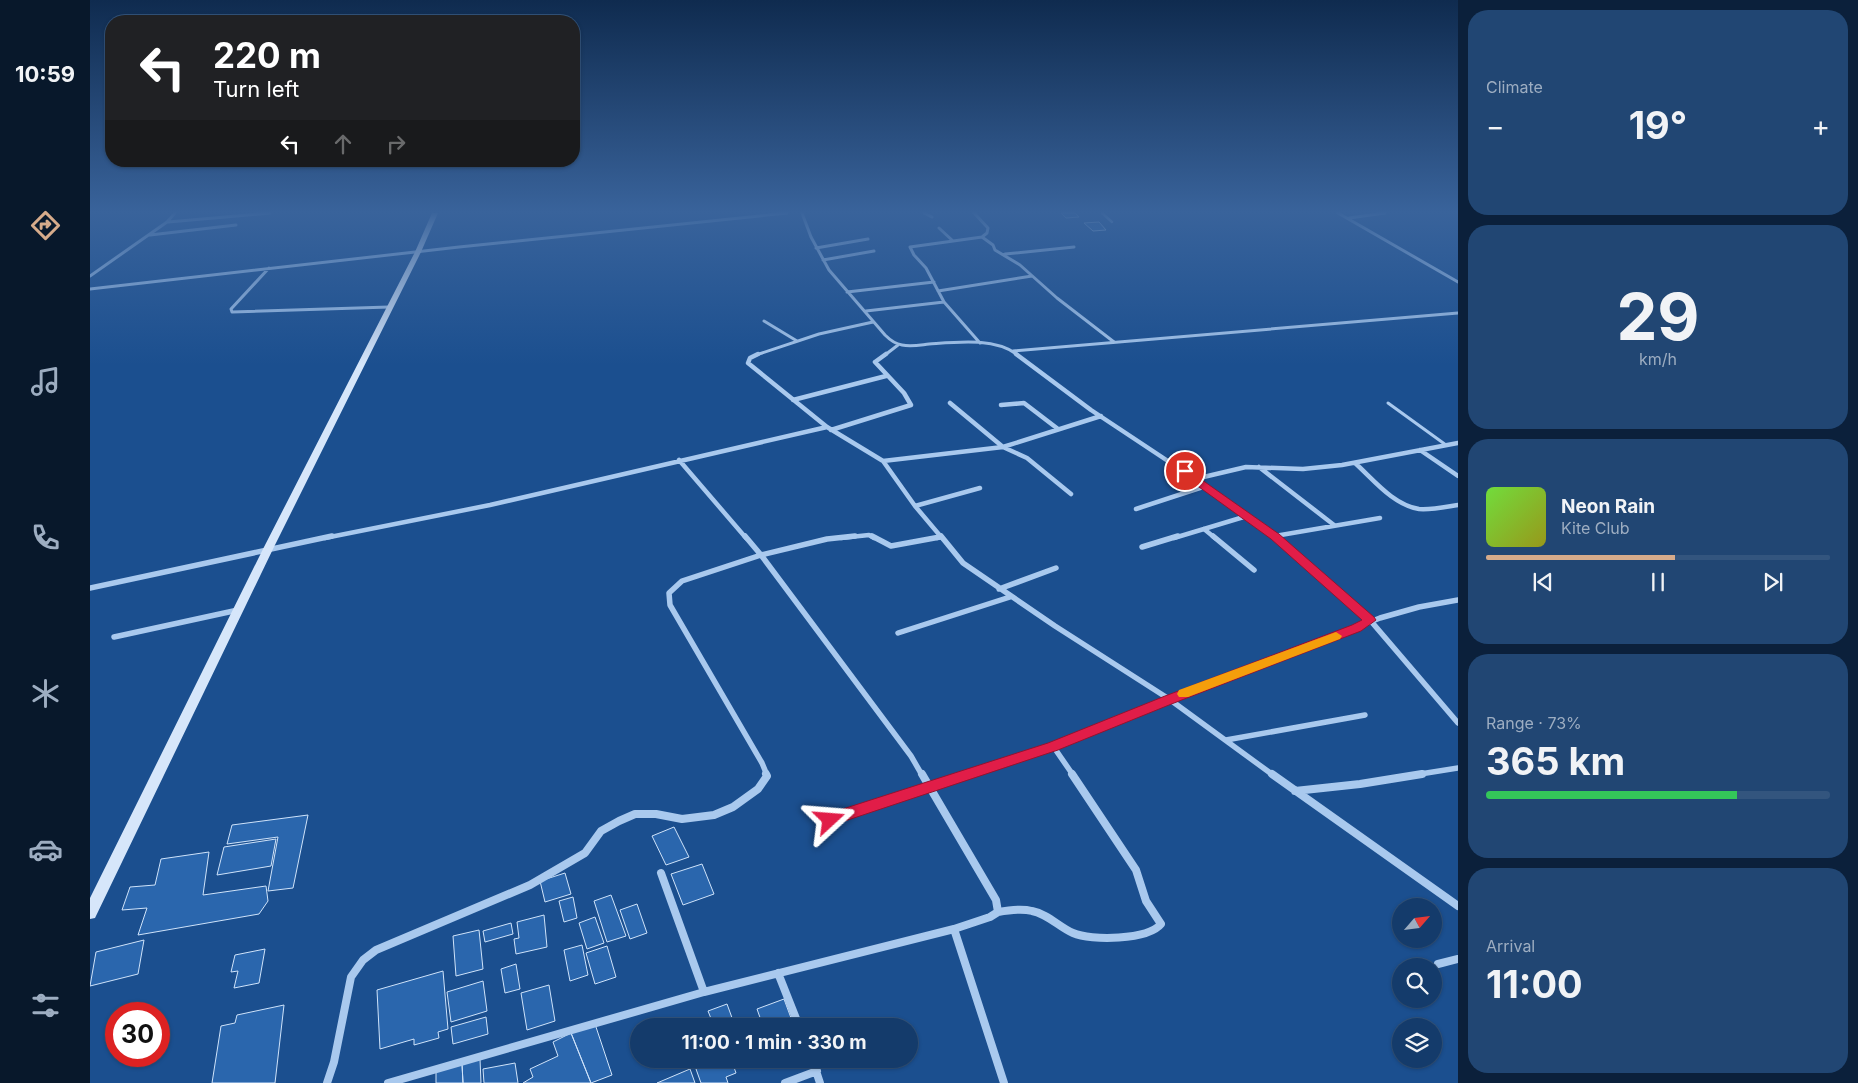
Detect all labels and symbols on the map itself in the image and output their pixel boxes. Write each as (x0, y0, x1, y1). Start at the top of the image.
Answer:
pin (1164, 450, 1206, 492)
position arrow (803, 793, 855, 845)
north arrow (1392, 898, 1442, 948)
speed limit sign: 30 (105, 1002, 170, 1067)

